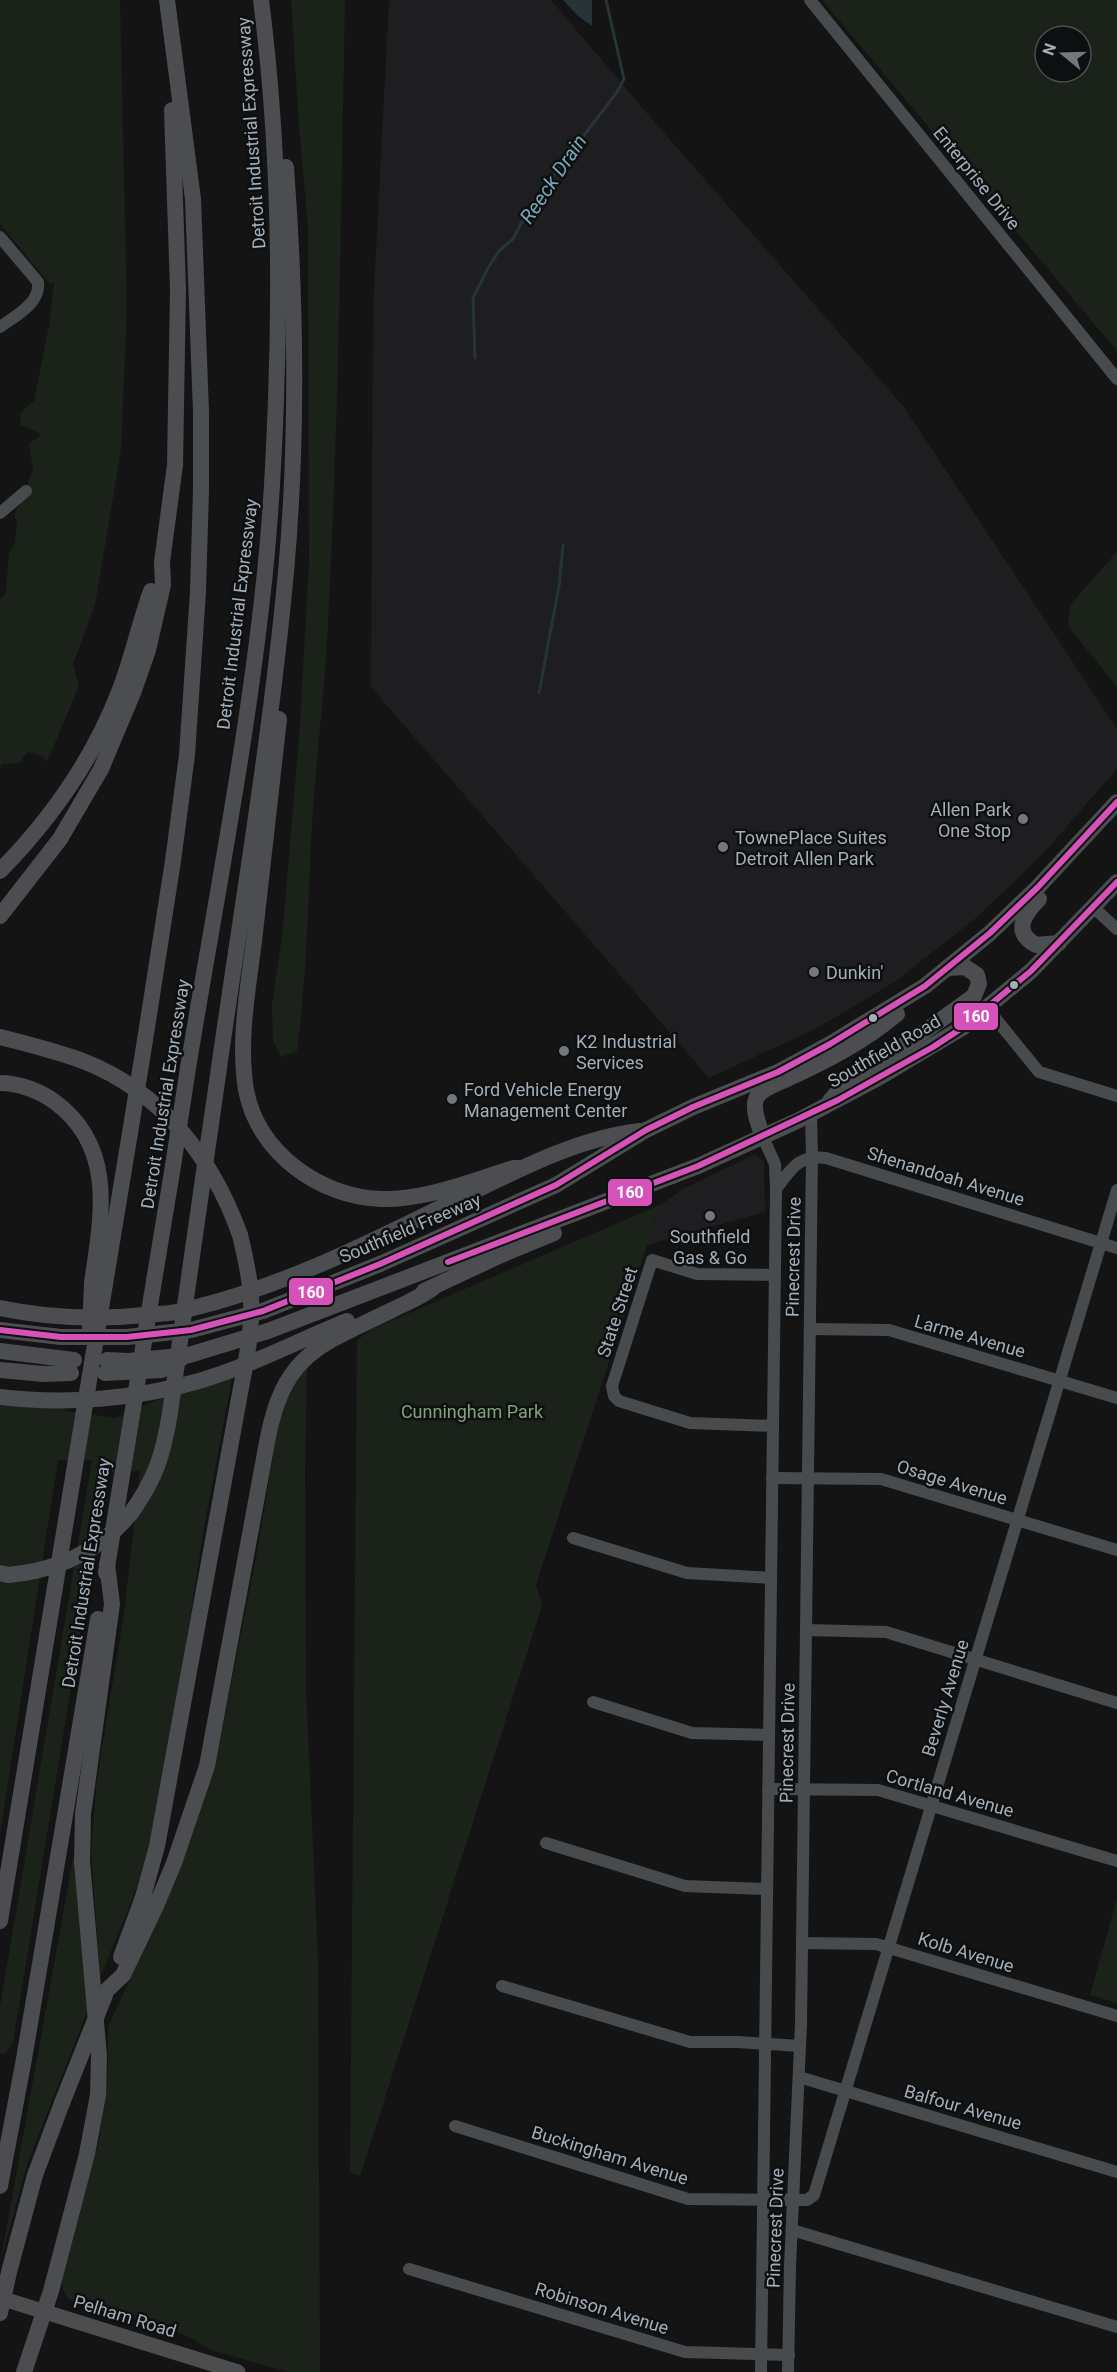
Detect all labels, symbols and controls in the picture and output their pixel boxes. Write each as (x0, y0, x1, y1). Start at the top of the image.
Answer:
street label: Detroit Industrial Expressway (232, 16, 270, 250)
north arrow (1033, 24, 1093, 84)
text: N (1038, 41, 1060, 58)
street label: Enterprise Drive (929, 122, 1025, 234)
water label: Reeck Drain (514, 130, 592, 228)
street label: Detroit Industrial Expressway (212, 497, 262, 731)
place label: Allen Park One Stop (930, 799, 1012, 841)
marker: Allen Park One Stop (1016, 812, 1030, 826)
place label: TownePlace Suites Detroit Allen Park (735, 827, 887, 869)
marker: TownePlace Suites Detroit Allen Park (716, 840, 730, 854)
place label: Dunkin' (826, 962, 883, 983)
marker: Dunkin' (807, 965, 821, 979)
street label: Detroit Industrial Expressway (136, 977, 194, 1210)
unlabelled marker (1008, 979, 1020, 991)
line badge: 160 (953, 1002, 999, 1031)
text: 160 (962, 1007, 990, 1026)
street label: Southfield Road (824, 1010, 944, 1092)
unlabelled marker (867, 1012, 879, 1024)
place label: K2 Industrial Services (576, 1031, 677, 1073)
marker: K2 Industrial Services (557, 1044, 571, 1058)
place label: Ford Vehicle Energy Management Center (464, 1079, 627, 1121)
marker: Ford Vehicle Energy Management Center (445, 1092, 459, 1106)
street label: Shenandoah Avenue (865, 1142, 1027, 1210)
line badge: 160 (607, 1178, 653, 1207)
text: 160 (616, 1183, 644, 1202)
street label: Southfield Freeway (336, 1189, 484, 1267)
street label: Pinecrest Drive (781, 1197, 805, 1317)
marker: Southfield Gas & Go (703, 1209, 717, 1223)
place label: Southfield Gas & Go (670, 1226, 750, 1268)
street label: State Street (593, 1264, 642, 1360)
line badge: 160 (288, 1277, 334, 1306)
text: 160 (297, 1283, 325, 1302)
street label: Larme Avenue (912, 1310, 1028, 1362)
park label: Cunningham Park (401, 1401, 544, 1422)
street label: Osage Avenue (894, 1455, 1010, 1509)
street label: Detroit Industrial Expressway (57, 1456, 115, 1689)
street label: Beverly Avenue (917, 1637, 973, 1759)
street label: Pinecrest Drive (775, 1683, 799, 1803)
street label: Cortland Avenue (884, 1765, 1016, 1821)
street label: Kolb Avenue (916, 1927, 1016, 1977)
street label: Balfour Avenue (902, 2080, 1024, 2134)
street label: Buckingham Avenue (529, 2121, 691, 2189)
street label: Pinecrest Drive (762, 2168, 788, 2288)
street label: Robinson Avenue (533, 2278, 671, 2338)
street label: Pelham Road (71, 2290, 179, 2342)

